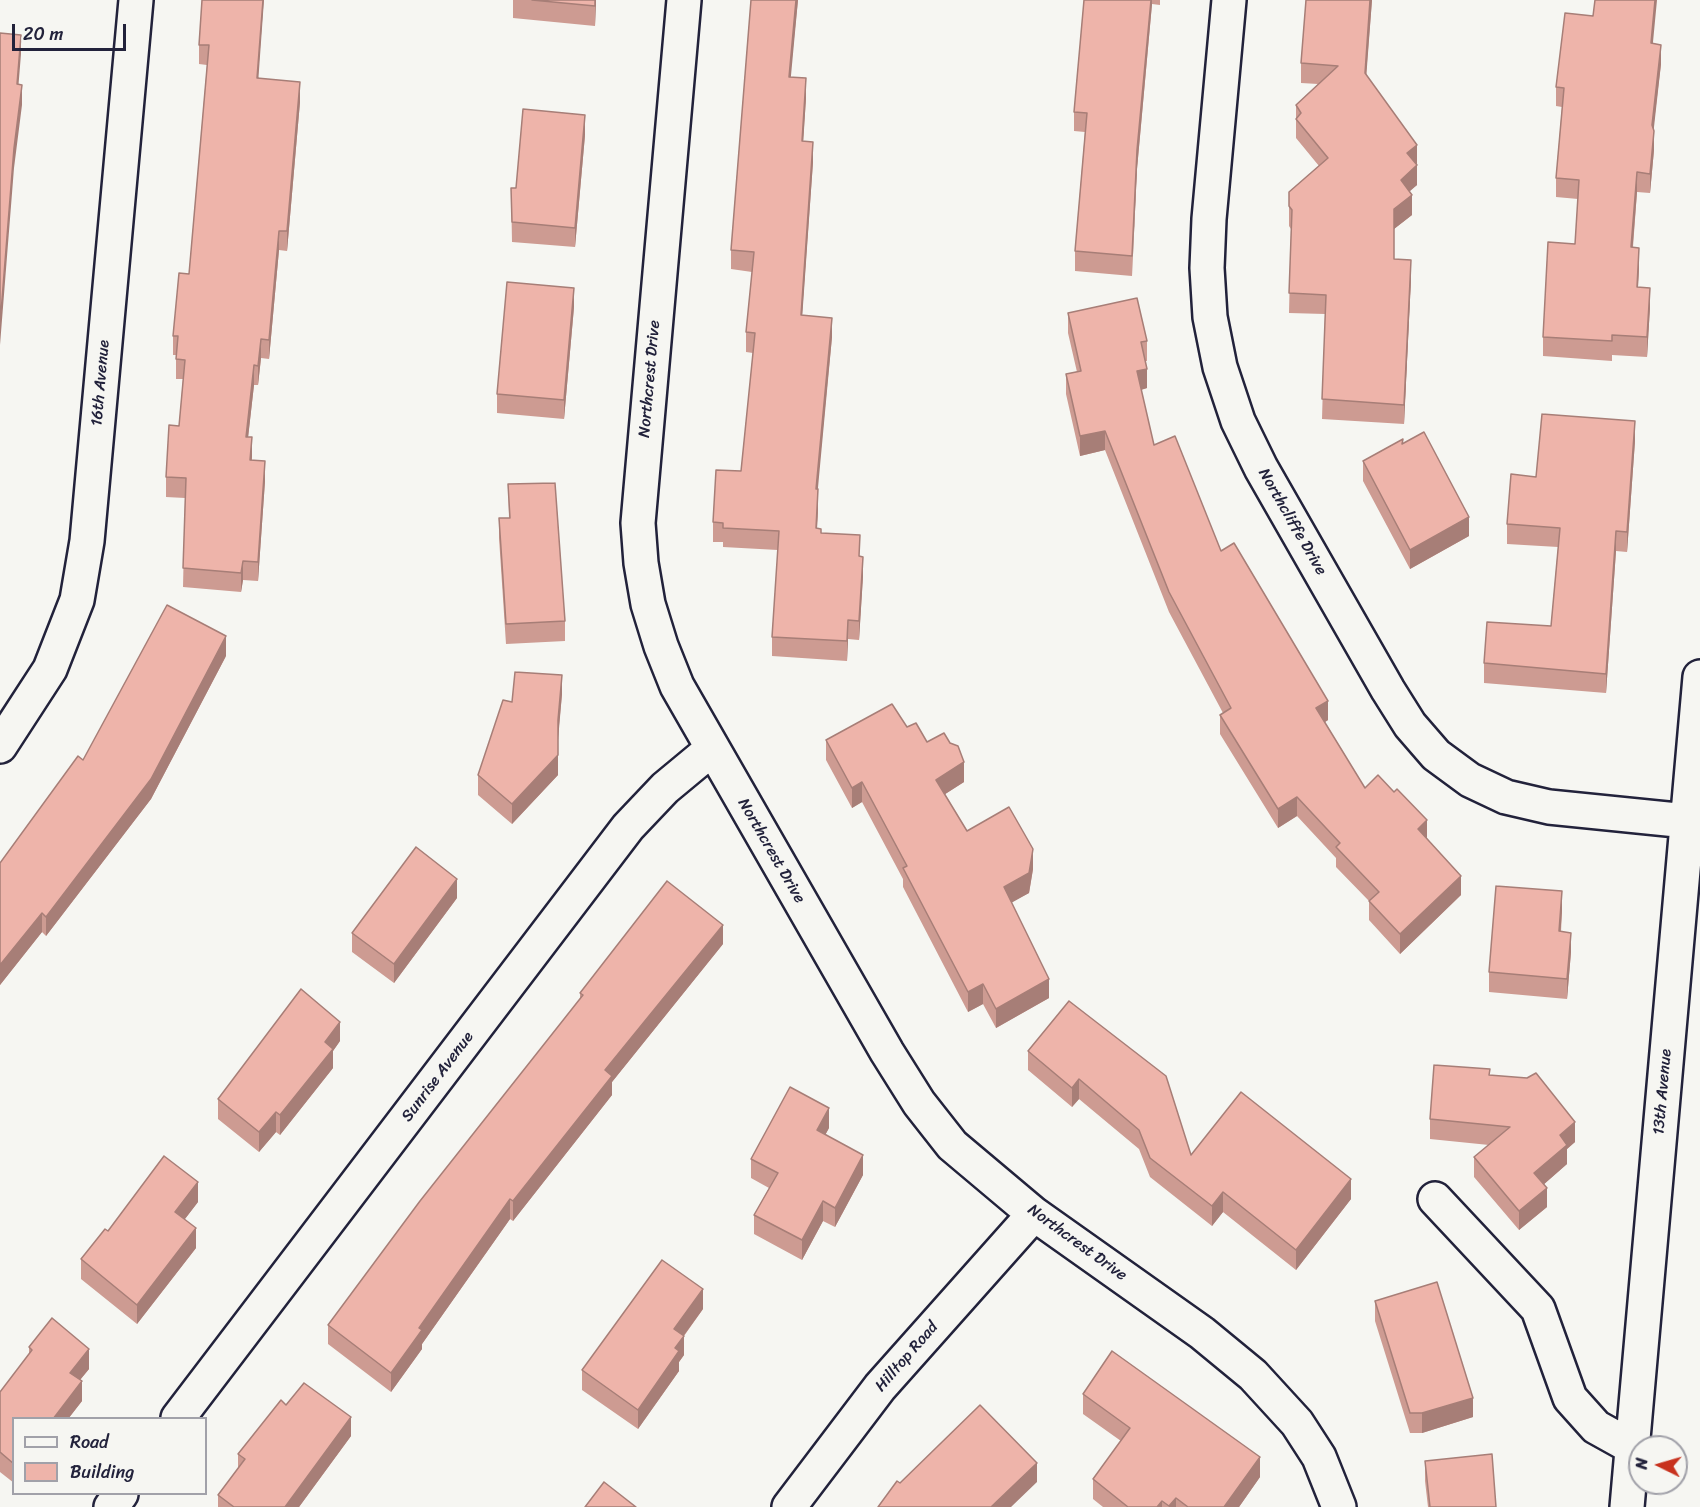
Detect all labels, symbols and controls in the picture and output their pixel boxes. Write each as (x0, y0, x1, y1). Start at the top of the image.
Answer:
scale bar (15, 12, 129, 50)
text: 20 m (23, 18, 63, 50)
street label: Northcrest Drive (635, 319, 665, 439)
street label: 16th Avenue (88, 339, 114, 427)
street label: Northcliffe Drive (1254, 465, 1330, 579)
street label: Northcrest Drive (733, 795, 809, 907)
street label: Sunrise Avenue (398, 1028, 478, 1126)
street label: 13th Avenue (1650, 1048, 1676, 1136)
street label: Northcrest Drive (1024, 1201, 1130, 1285)
street label: Hilltop Road (871, 1318, 943, 1396)
legend (12, 1417, 207, 1495)
text: Road (70, 1426, 109, 1458)
north arrow (1628, 1435, 1688, 1495)
text: Building (70, 1456, 134, 1488)
text: N (1627, 1457, 1656, 1470)

